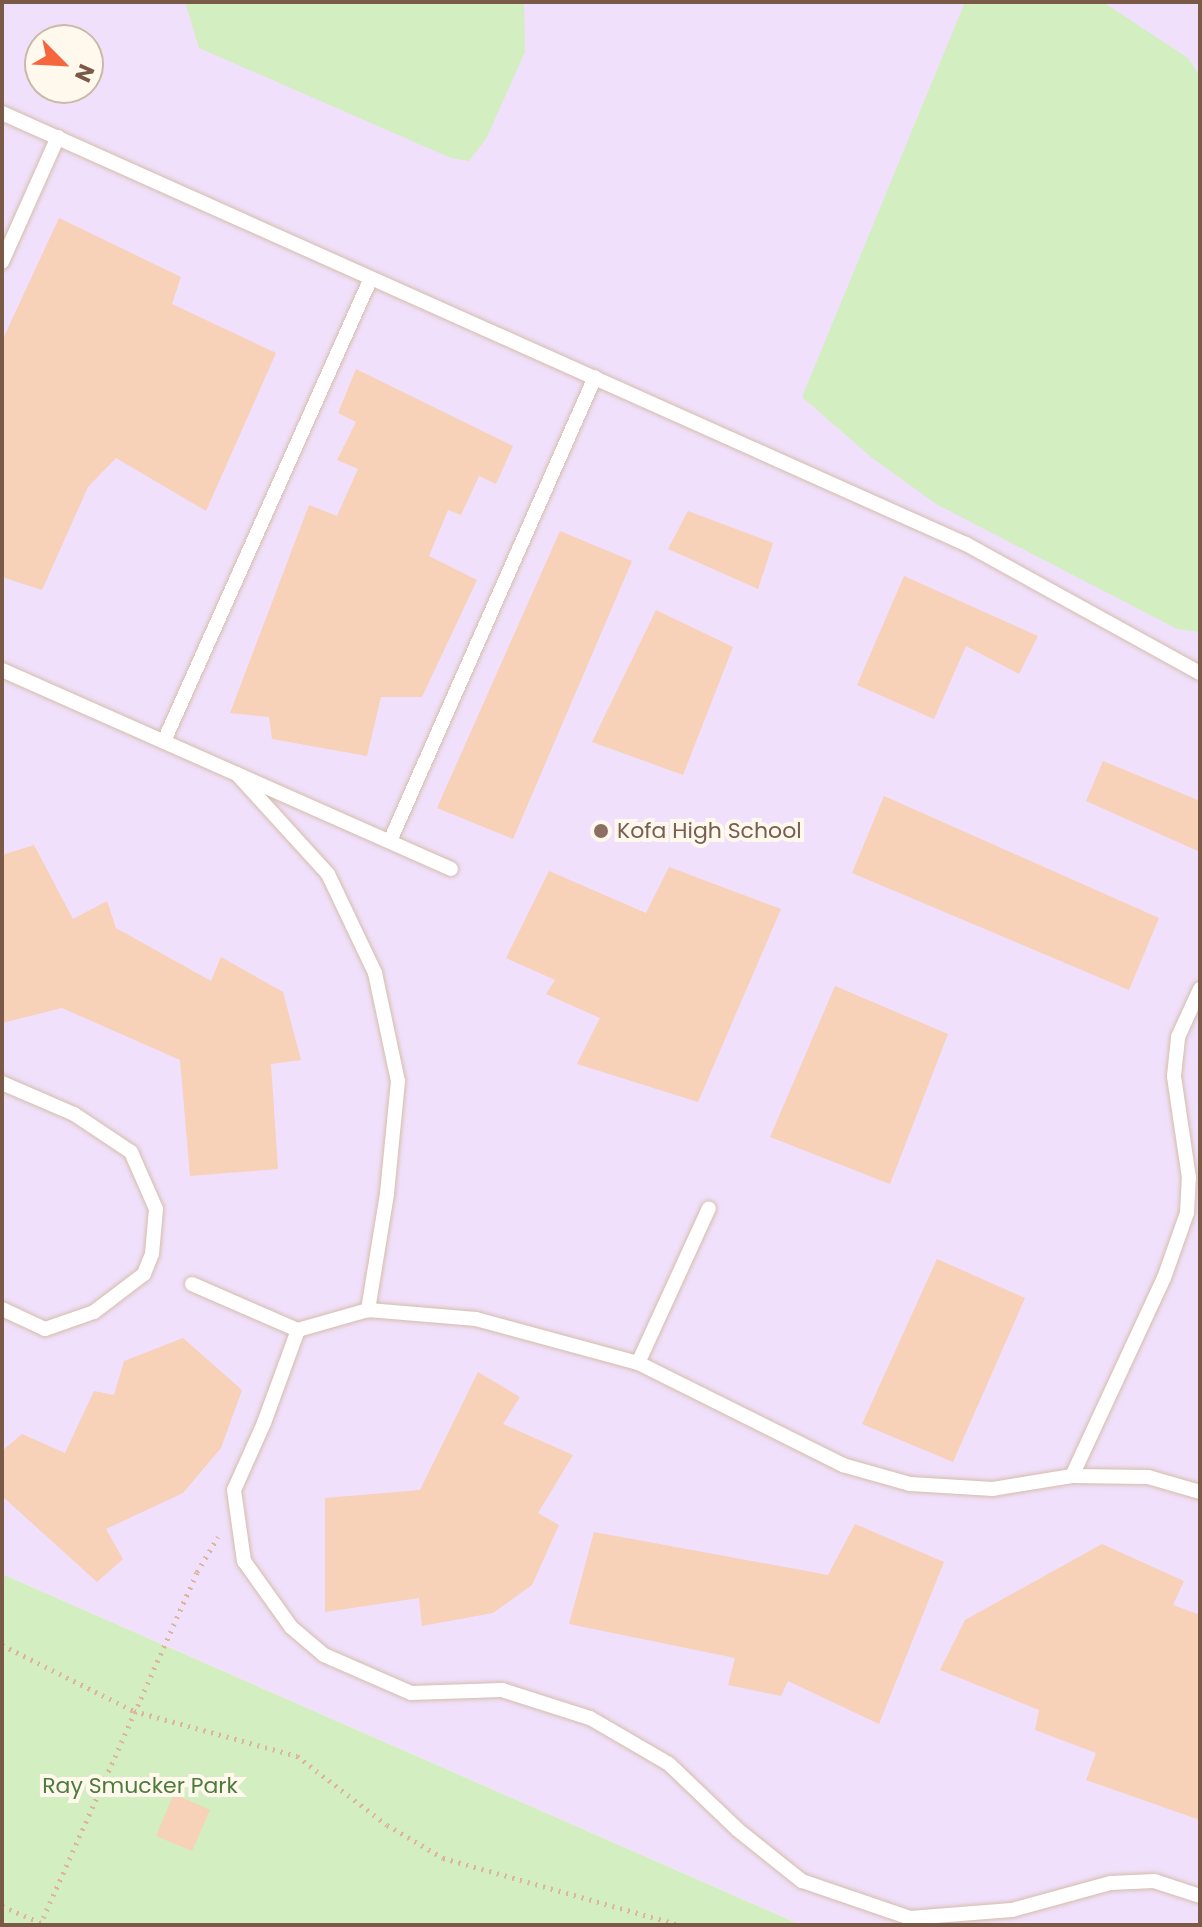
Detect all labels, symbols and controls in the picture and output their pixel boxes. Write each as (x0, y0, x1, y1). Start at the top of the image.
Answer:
north arrow (24, 24, 104, 104)
text: N (67, 59, 102, 87)
place label: Kofa High School (617, 818, 802, 844)
marker: Kofa High School (592, 822, 610, 840)
park label: Ray Smucker Park (42, 1773, 238, 1799)

